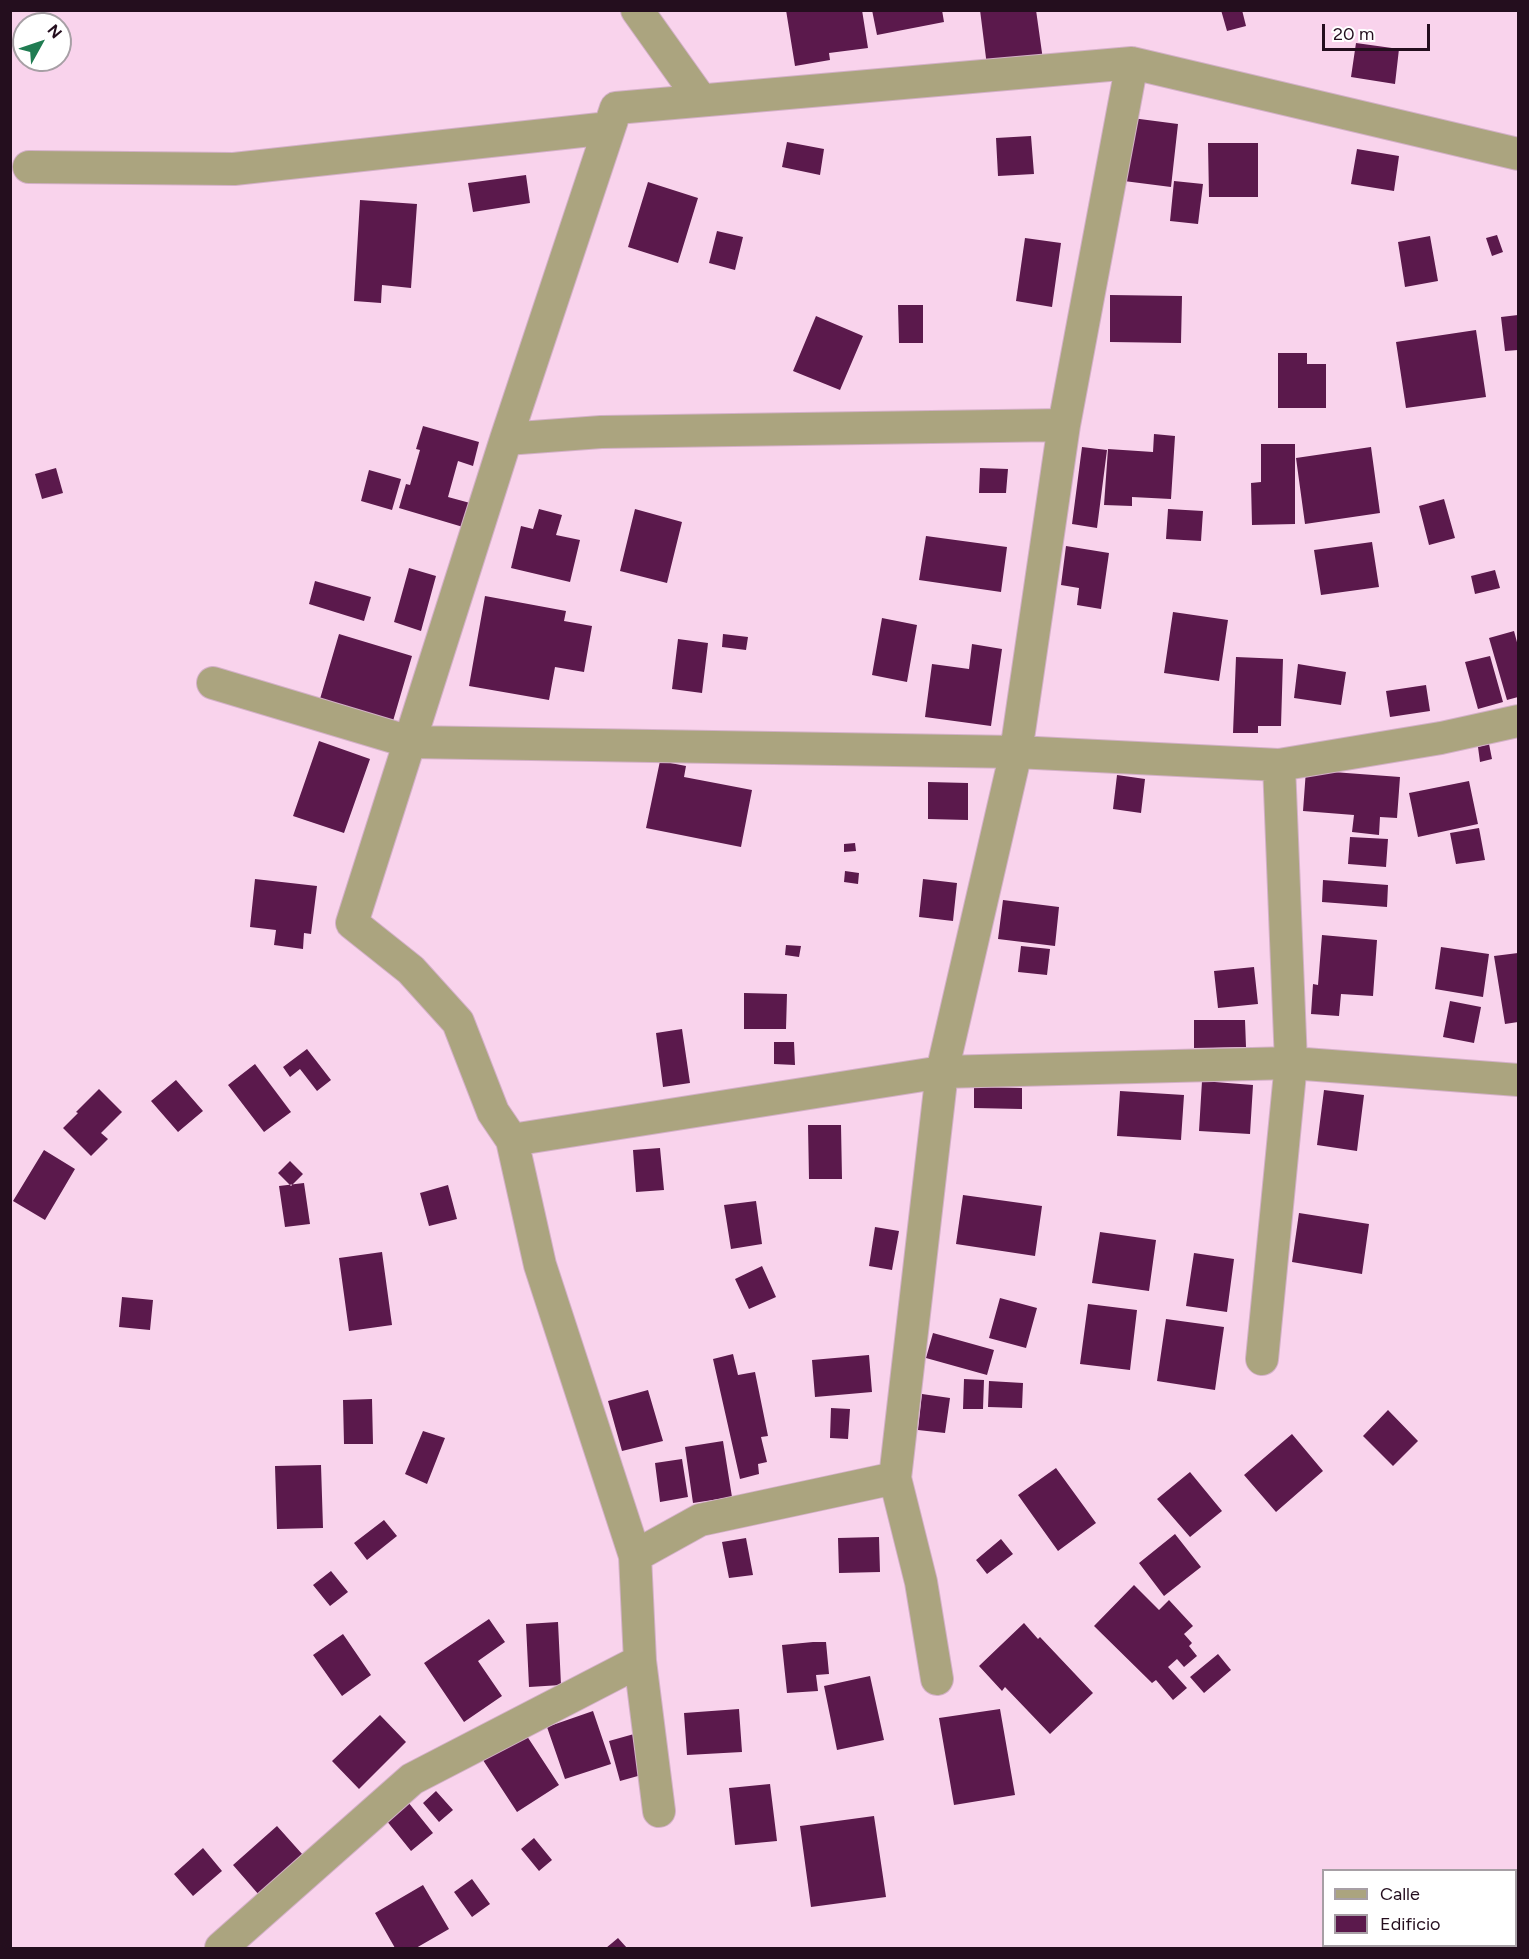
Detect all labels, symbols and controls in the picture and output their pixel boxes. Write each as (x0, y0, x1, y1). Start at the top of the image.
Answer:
north arrow (12, 12, 72, 72)
scale bar (1325, 12, 1433, 50)
text: N (43, 21, 66, 42)
text: 20 m (1333, 23, 1374, 45)
legend (1322, 1869, 1517, 1947)
text: Calle (1380, 1883, 1420, 1905)
text: Edificio (1380, 1913, 1441, 1935)

